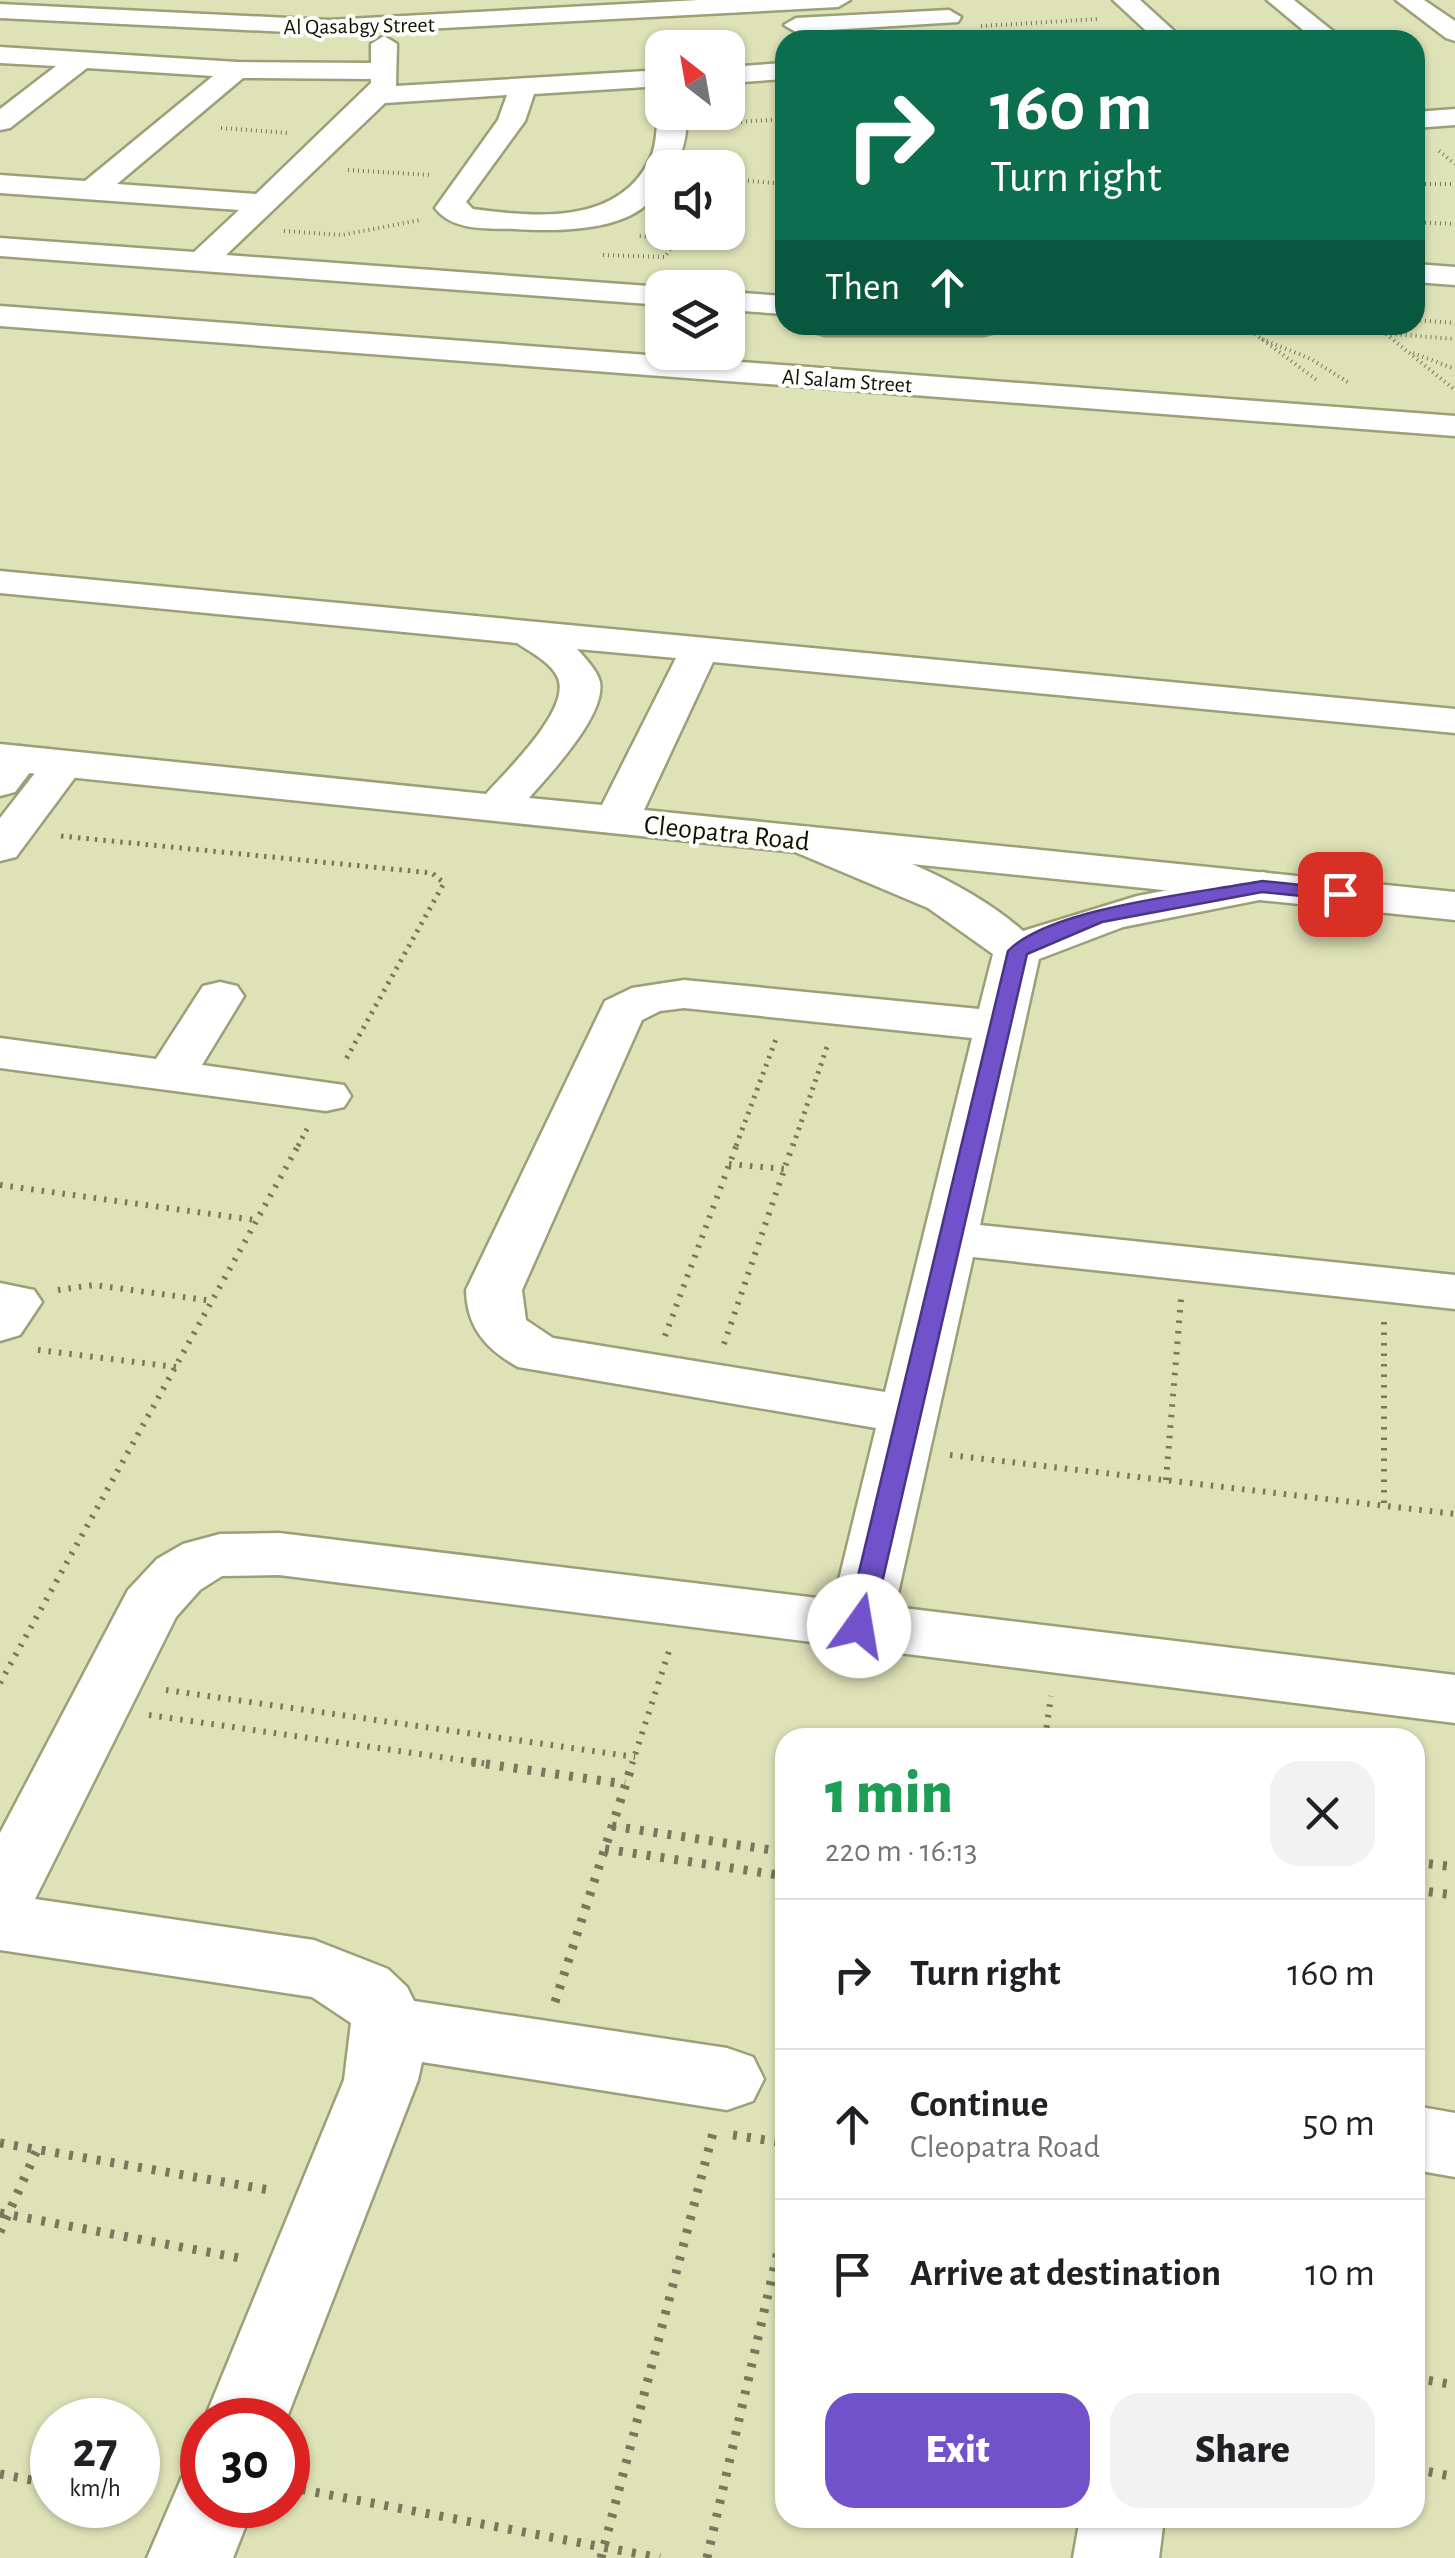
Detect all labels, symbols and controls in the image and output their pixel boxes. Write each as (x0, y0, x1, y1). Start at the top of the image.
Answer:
street label: Al Qasabgy Street (283, 14, 435, 38)
north arrow (645, 30, 745, 130)
map controls (645, 30, 745, 370)
icon: right (825, 70, 955, 200)
text: 160 m (990, 73, 1153, 143)
button: sound (645, 150, 745, 250)
text: Turn right (990, 155, 1162, 200)
icon: ahead (920, 260, 975, 315)
text: Then (825, 269, 900, 307)
button: layers (645, 270, 745, 370)
street label: Al Salam Street (781, 365, 913, 397)
street label: Cleopatra Road (643, 811, 811, 857)
pin (1298, 852, 1383, 937)
icon: arrive (1313, 867, 1368, 922)
position arrow (807, 1574, 911, 1678)
button: close (1270, 1761, 1375, 1866)
text: 1 min (825, 1764, 953, 1824)
text: 220 m · 16:13 (825, 1835, 977, 1867)
icon: right (825, 1947, 880, 2002)
text: Turn right (910, 1955, 1060, 1993)
text: 160 m (1287, 1955, 1375, 1993)
text: Continue (910, 2086, 1048, 2124)
icon: ahead (825, 2097, 880, 2152)
text: 50 m (1302, 2105, 1375, 2143)
text: Cleopatra Road (910, 2131, 1100, 2163)
icon: arrive (825, 2247, 880, 2302)
text: Arrive at destination (910, 2255, 1221, 2293)
text: 10 m (1305, 2255, 1375, 2293)
button: Exit (825, 2393, 1090, 2508)
button: Share (1110, 2393, 1375, 2508)
speed limit sign: 30 (180, 2398, 310, 2528)
text: 27 (72, 2426, 118, 2476)
text: km/h (69, 2476, 121, 2501)

